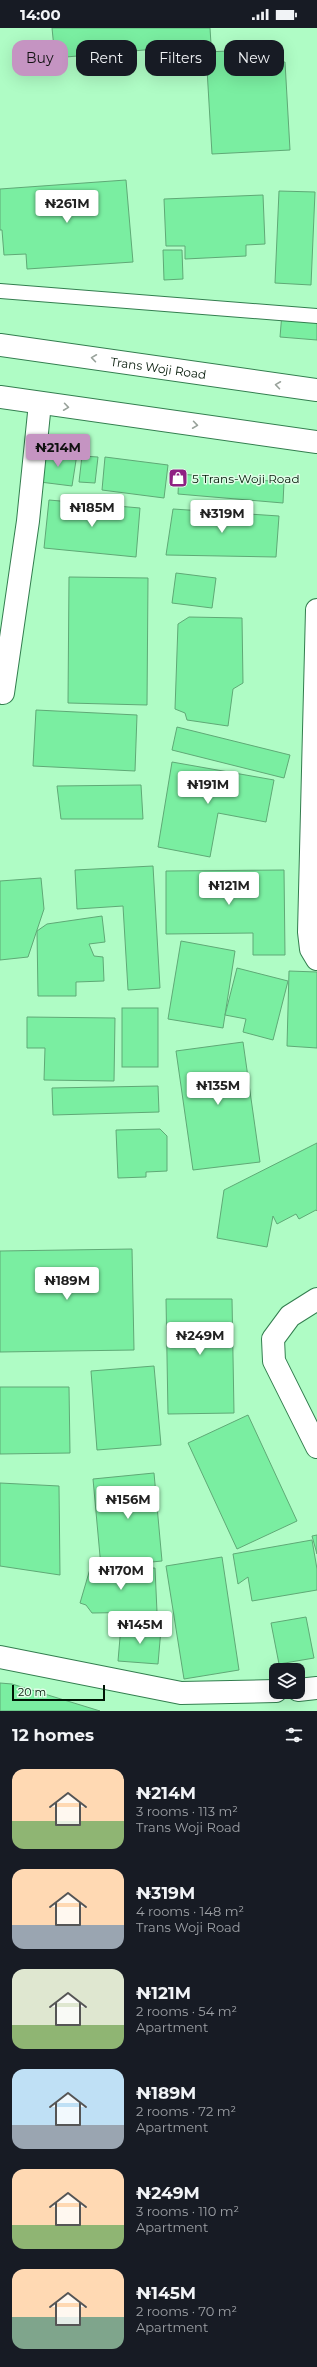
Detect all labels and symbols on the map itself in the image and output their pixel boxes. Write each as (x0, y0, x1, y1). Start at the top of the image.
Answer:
pin: ₦261M (39, 190, 95, 224)
street label: Trans Woji Road (110, 353, 207, 382)
one-way arrow (91, 354, 97, 363)
one-way arrow (275, 381, 281, 390)
one-way arrow (63, 402, 69, 411)
one-way arrow (192, 420, 198, 429)
pin: ₦214M (30, 434, 86, 468)
shop icon: 5 Trans-Woji Road (167, 467, 189, 489)
place label: 5 Trans-Woji Road (192, 471, 300, 486)
pin: ₦185M (64, 494, 120, 528)
pin: ₦319M (194, 500, 250, 534)
pin: ₦191M (180, 771, 236, 805)
pin: ₦121M (201, 872, 257, 906)
pin: ₦135M (190, 1072, 246, 1106)
pin: ₦189M (39, 1267, 95, 1301)
pin: ₦249M (172, 1322, 228, 1356)
pin: ₦156M (100, 1486, 156, 1520)
pin: ₦170M (93, 1557, 149, 1591)
pin: ₦145M (112, 1611, 168, 1645)
scale bar (12, 1683, 105, 1702)

